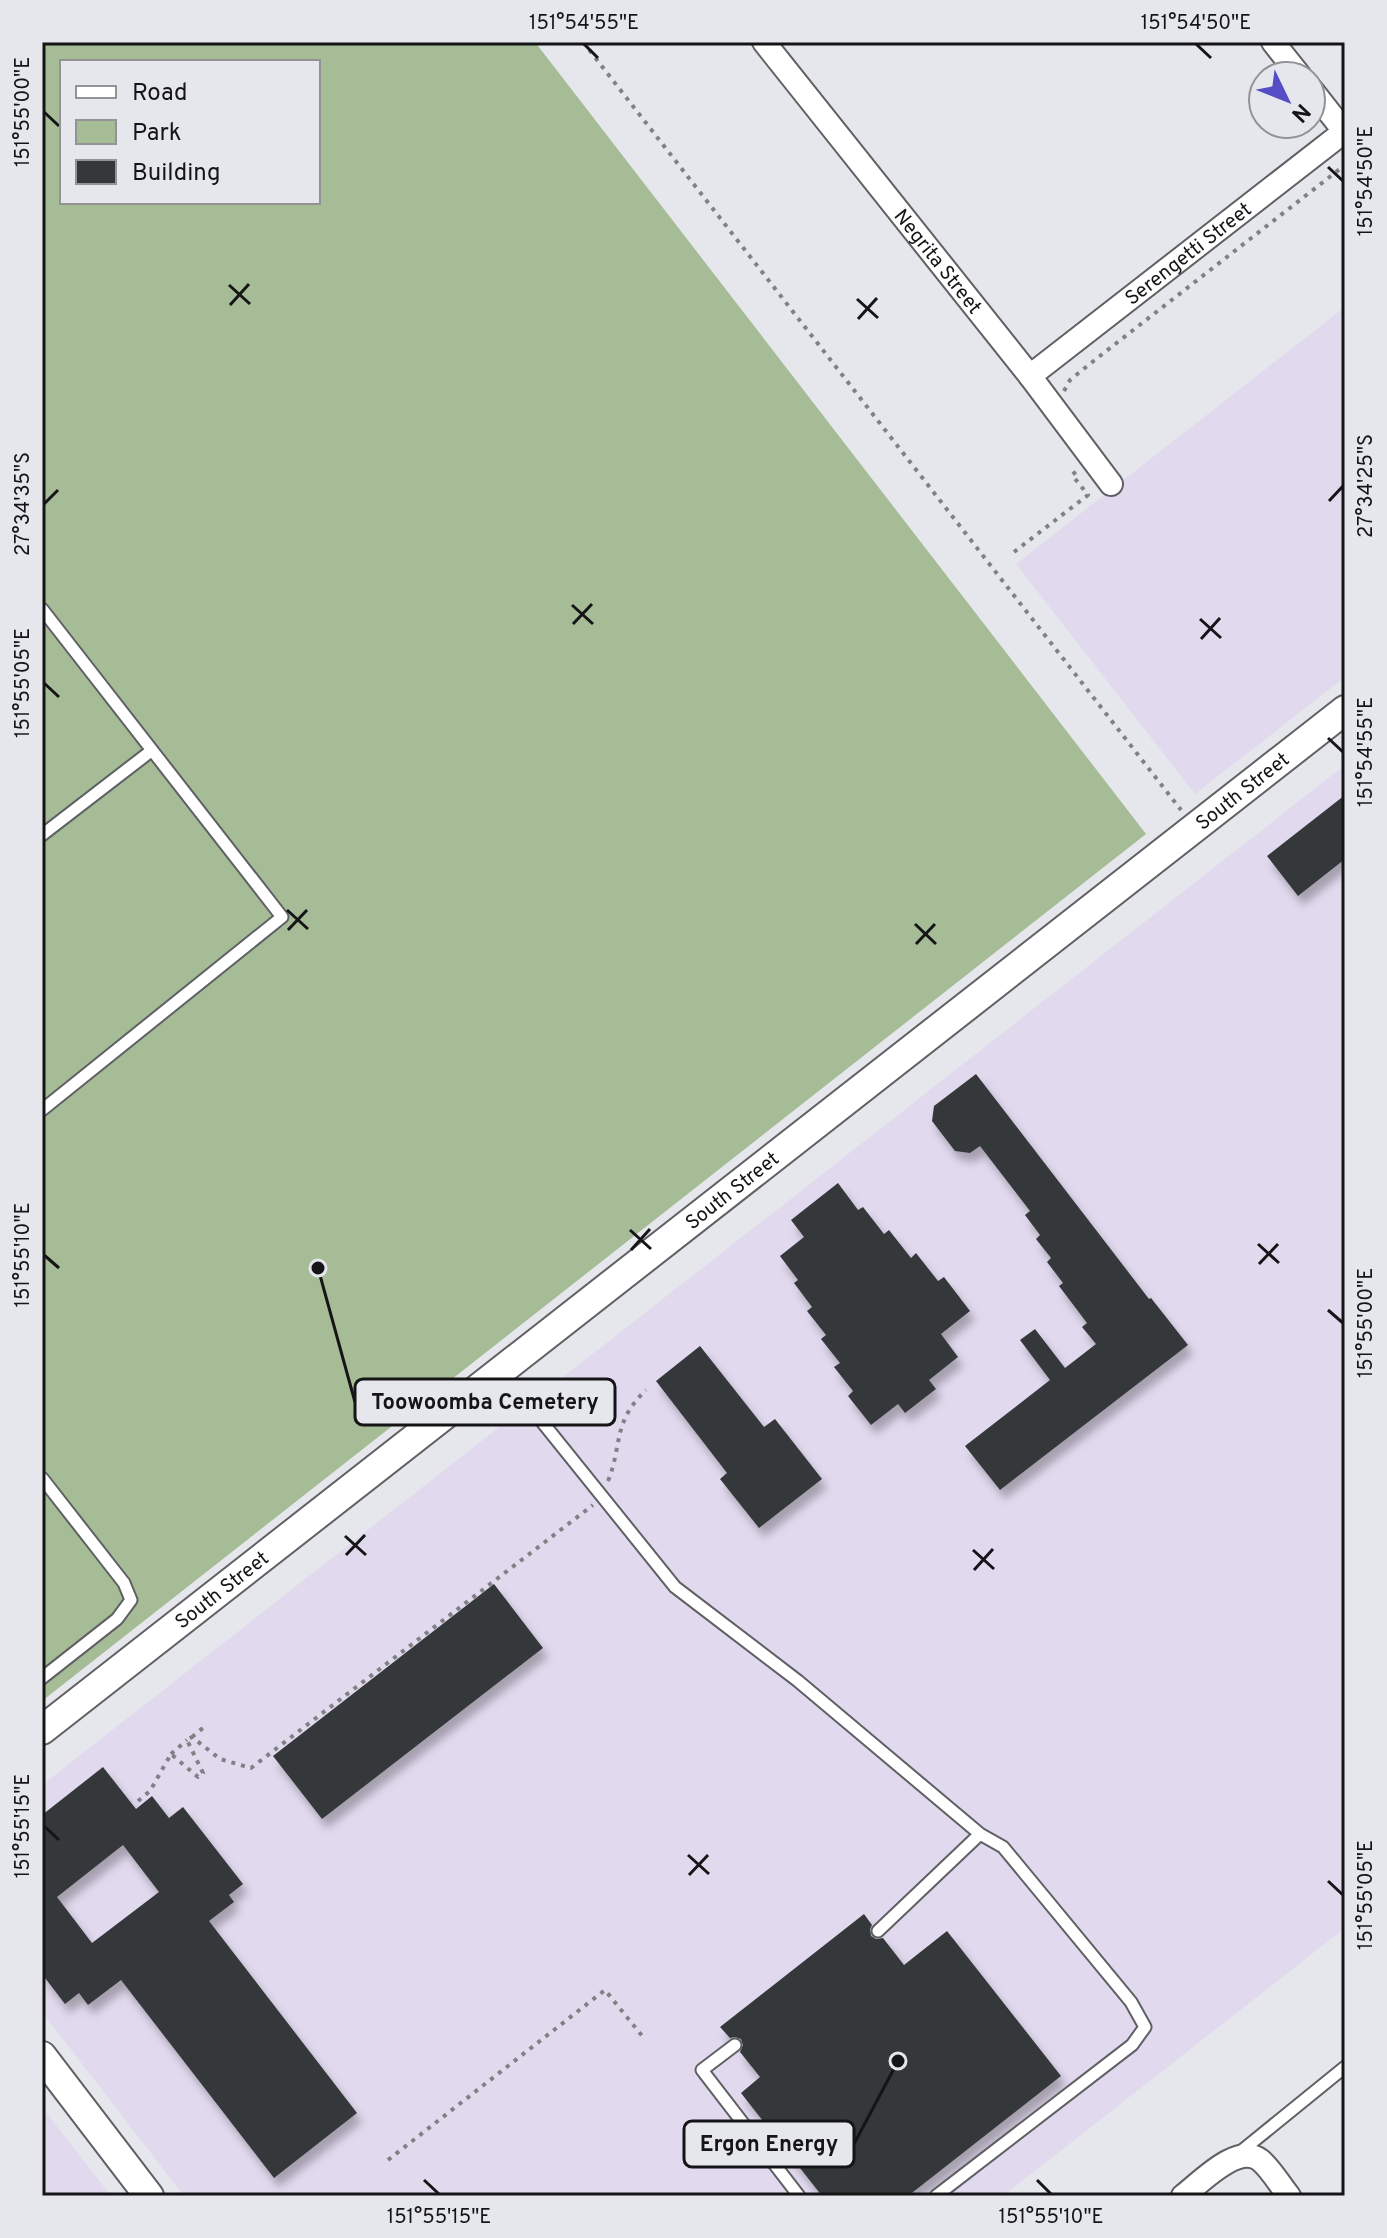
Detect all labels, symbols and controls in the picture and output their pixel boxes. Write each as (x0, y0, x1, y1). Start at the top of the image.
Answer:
text: 151°54'55"E (529, 11, 639, 37)
text: 151°54'50"E (1141, 11, 1251, 37)
text: 151°55'00"E (11, 57, 37, 167)
legend (60, 60, 320, 204)
north arrow (1247, 60, 1327, 140)
text: Road (132, 79, 188, 109)
text: N (1285, 97, 1315, 127)
text: Park (132, 119, 182, 149)
text: 151°54'50"E (1354, 126, 1380, 236)
text: Building (132, 159, 221, 189)
street label: Serengetti Street (1121, 197, 1258, 312)
street label: Negrita Street (887, 204, 987, 320)
text: 27°34'25"S (1354, 434, 1380, 538)
text: 27°34'35"S (11, 452, 37, 556)
text: 151°55'05"E (11, 628, 37, 738)
text: 151°54'55"E (1354, 697, 1380, 807)
street label: South Street (1191, 747, 1295, 837)
street label: South Street (681, 1147, 785, 1236)
text: 151°55'10"E (11, 1203, 37, 1307)
text: 151°55'00"E (1354, 1268, 1380, 1378)
callout: Toowoomba Cemetery (355, 1379, 615, 1425)
text: Toowoomba Cemetery (371, 1390, 599, 1417)
street label: South Street (171, 1546, 275, 1636)
text: 151°55'15"E (11, 1774, 37, 1878)
text: 151°55'05"E (1354, 1840, 1380, 1950)
callout: Ergon Energy (684, 2121, 854, 2167)
text: Ergon Energy (700, 2132, 838, 2159)
text: 151°55'15"E (387, 2205, 491, 2231)
text: 151°55'10"E (999, 2205, 1103, 2231)

